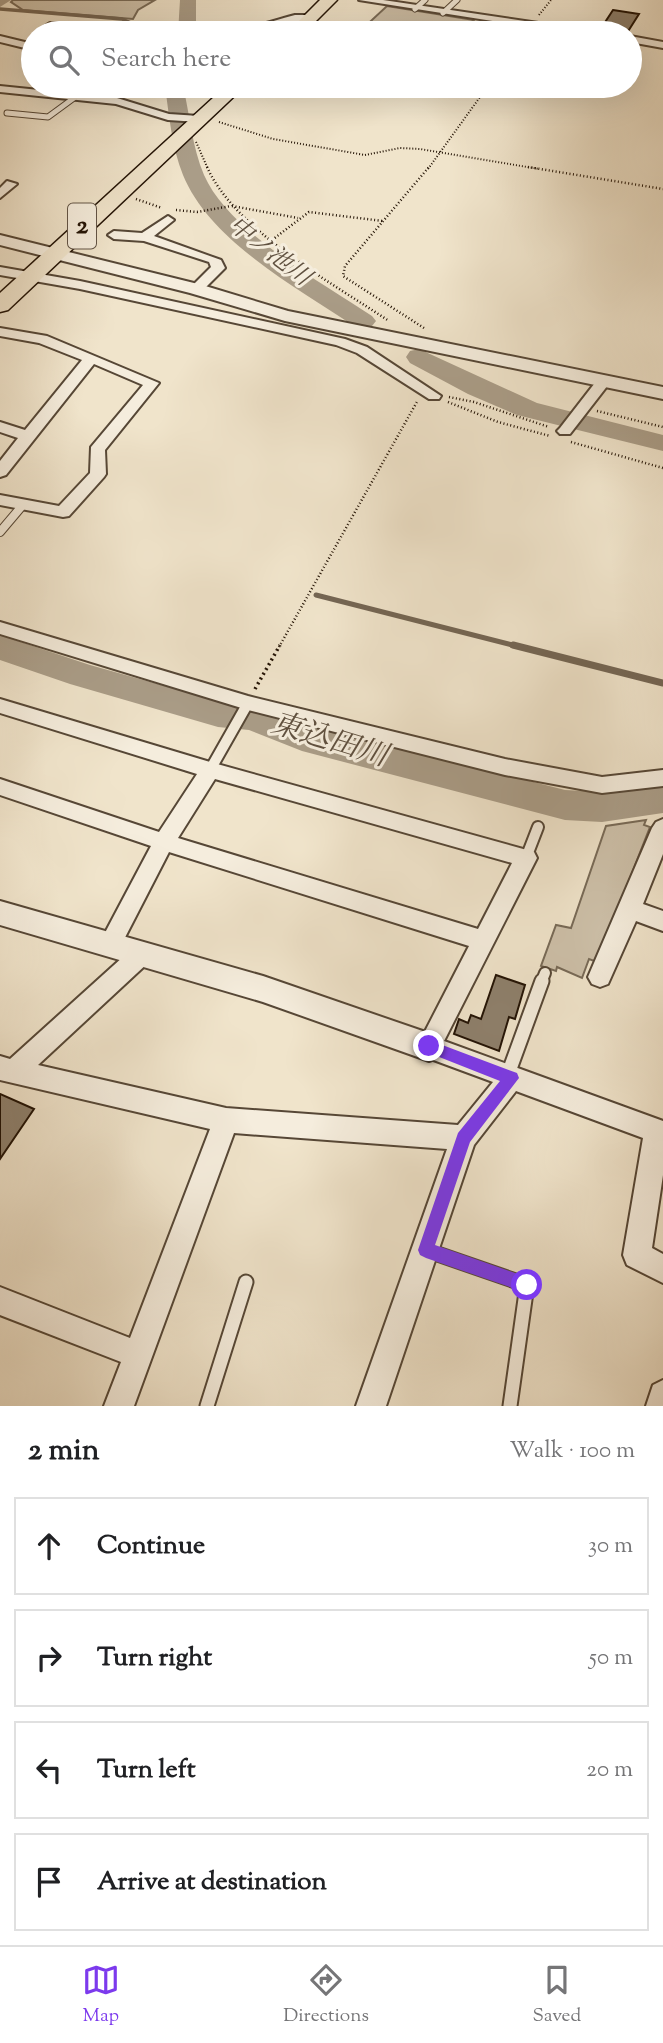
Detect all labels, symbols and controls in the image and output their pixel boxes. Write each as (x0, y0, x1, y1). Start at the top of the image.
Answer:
search box (21, 21, 642, 98)
icon: search (45, 41, 83, 79)
text: Search here (101, 41, 231, 78)
road number: 2 (68, 204, 96, 248)
water label: 中ノ池川 (221, 209, 320, 297)
water label: 東込田川 (265, 703, 396, 780)
route end (413, 1030, 444, 1061)
route start (511, 1269, 542, 1300)
text: 2 min (28, 1430, 100, 1473)
text: Walk · 100 m (510, 1435, 635, 1468)
icon: ahead (30, 1527, 68, 1565)
text: Continue (97, 1528, 205, 1565)
text: 30 m (588, 1530, 633, 1563)
icon: right (30, 1639, 68, 1677)
text: Turn right (97, 1640, 212, 1677)
text: 50 m (589, 1642, 633, 1675)
icon: left (30, 1751, 68, 1789)
text: Turn left (97, 1752, 196, 1789)
text: 20 m (586, 1754, 633, 1787)
icon: arrive (30, 1863, 68, 1901)
text: Arrive at destination (97, 1864, 327, 1901)
tab: Map (82, 1961, 120, 2030)
tab: Directions (283, 1961, 369, 2030)
tab: Saved (532, 1961, 581, 2030)

